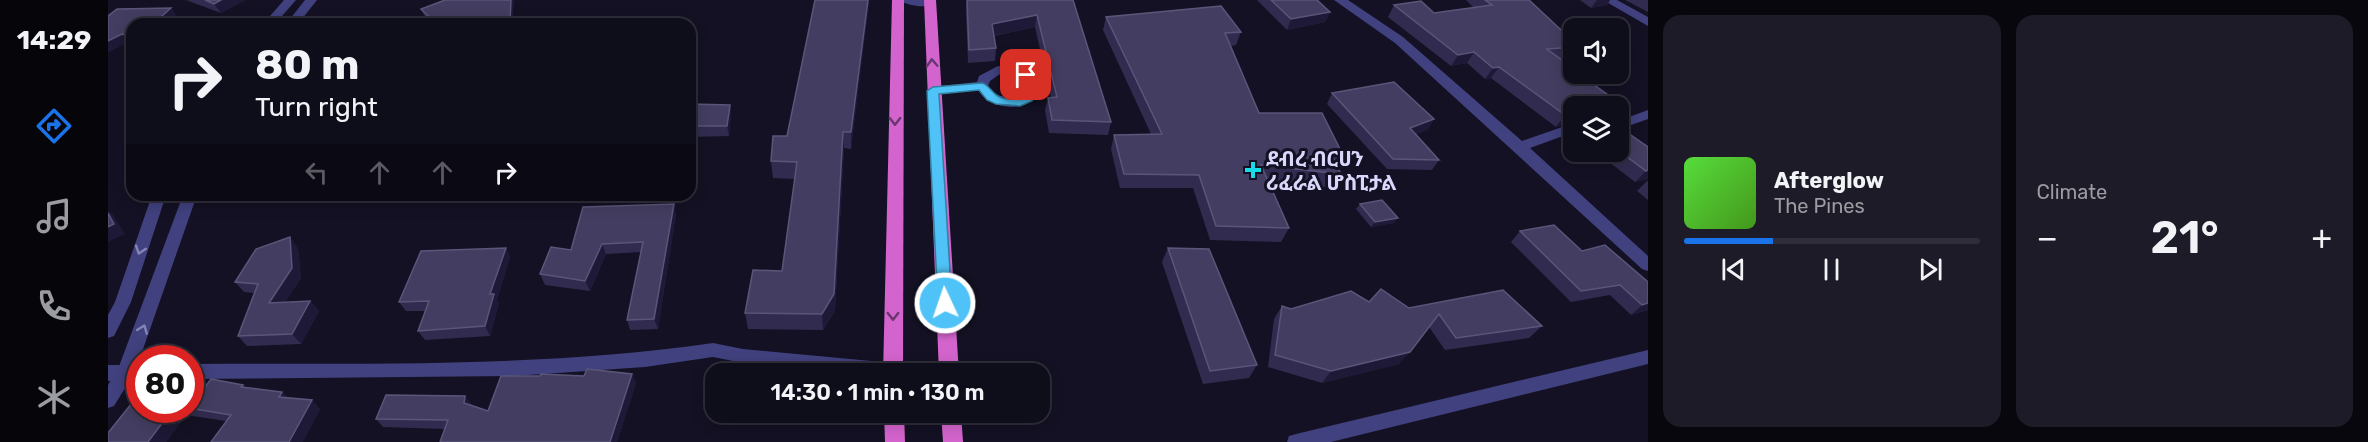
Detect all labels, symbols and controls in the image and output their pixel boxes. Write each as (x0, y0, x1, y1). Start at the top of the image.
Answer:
map controls (1563, 18, 1629, 162)
button: sound (1563, 18, 1629, 84)
text: 14:29 (17, 24, 91, 56)
text: 80 m (255, 40, 359, 90)
icon: right (156, 42, 234, 120)
pin (1000, 49, 1051, 100)
icon: arrive (1009, 58, 1042, 91)
one-way arrow (925, 59, 938, 68)
text: Turn right (255, 91, 378, 123)
button: layers (1563, 96, 1629, 162)
icon: directions (33, 105, 75, 147)
one-way arrow (889, 117, 901, 126)
place label: ደብረ ብርሀን ሪፈራል ሆስፒታል (1266, 146, 1397, 195)
icon: left (300, 156, 333, 189)
icon: ahead (363, 156, 396, 189)
icon: ahead (426, 156, 459, 189)
icon: right (489, 156, 522, 189)
marker: ደብረ ብርሀን ሪፈራል ሆስፒታል (1244, 161, 1262, 179)
text: Afterglow (1774, 167, 1884, 194)
text: Climate (2037, 180, 2107, 204)
text: The Pines (1774, 194, 1865, 218)
icon: music (33, 195, 75, 237)
text: 21° (2151, 211, 2219, 264)
text: − (2037, 218, 2058, 257)
text: + (2311, 218, 2332, 257)
one-way arrow (135, 244, 148, 255)
icon: previous (1717, 253, 1750, 286)
icon: pause (1815, 253, 1848, 286)
icon: next (1914, 253, 1947, 286)
position arrow (913, 271, 977, 335)
icon: phone (33, 285, 75, 327)
one-way arrow (887, 312, 899, 321)
one-way arrow (136, 324, 148, 335)
speed limit sign: 80 (126, 345, 204, 423)
icon: climate (33, 376, 75, 418)
text: 14:30 · 1 min · 130 m (771, 379, 984, 406)

